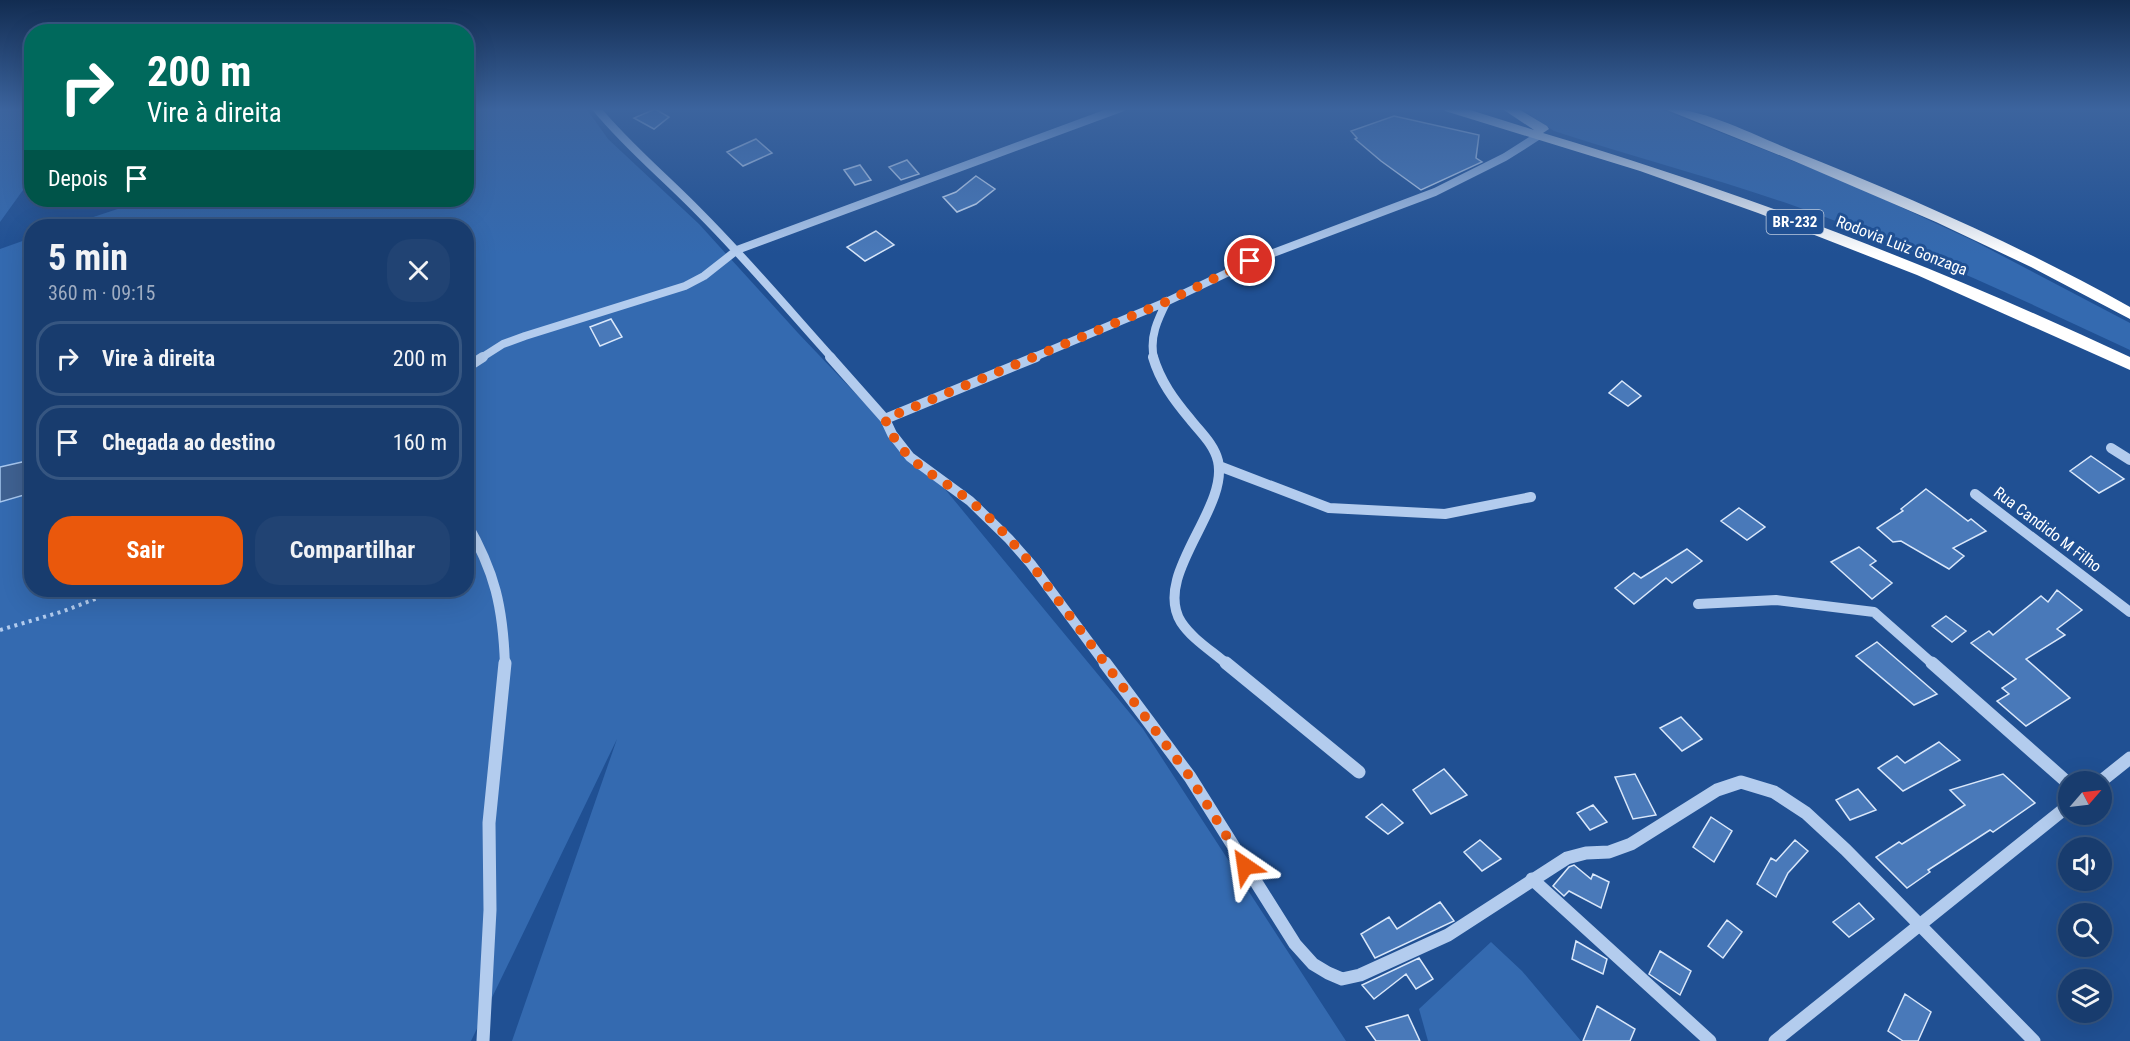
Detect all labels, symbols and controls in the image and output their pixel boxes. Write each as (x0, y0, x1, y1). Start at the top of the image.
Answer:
text: 200 m (147, 47, 252, 96)
icon: right (48, 48, 126, 126)
text: Vire à direita (147, 97, 282, 129)
icon: arrive (120, 162, 153, 195)
text: Depois (48, 166, 108, 191)
road number: BR-232 (1766, 210, 1824, 234)
street label: Rodovia Luiz Gonzaga (1833, 212, 1970, 279)
pin (1224, 235, 1275, 286)
text: 5 min (48, 237, 128, 279)
button: close (387, 239, 450, 302)
icon: arrive (1233, 244, 1266, 277)
text: 360 m · 09:15 (48, 281, 155, 305)
icon: right (51, 342, 84, 375)
text: Vire à direita (102, 346, 215, 371)
text: 200 m (393, 346, 447, 371)
icon: arrive (51, 426, 84, 459)
text: Chegada ao destino (102, 430, 276, 455)
text: 160 m (393, 430, 447, 455)
street label: Rua Candido M Filho (1990, 483, 2105, 576)
button: Sair (48, 516, 243, 585)
button: Compartilhar (255, 516, 450, 585)
north arrow (2058, 771, 2112, 825)
map controls (2058, 771, 2112, 1023)
position arrow (1213, 834, 1277, 898)
button: sound (2058, 837, 2112, 891)
button: search (2058, 903, 2112, 957)
button: layers (2058, 969, 2112, 1023)

